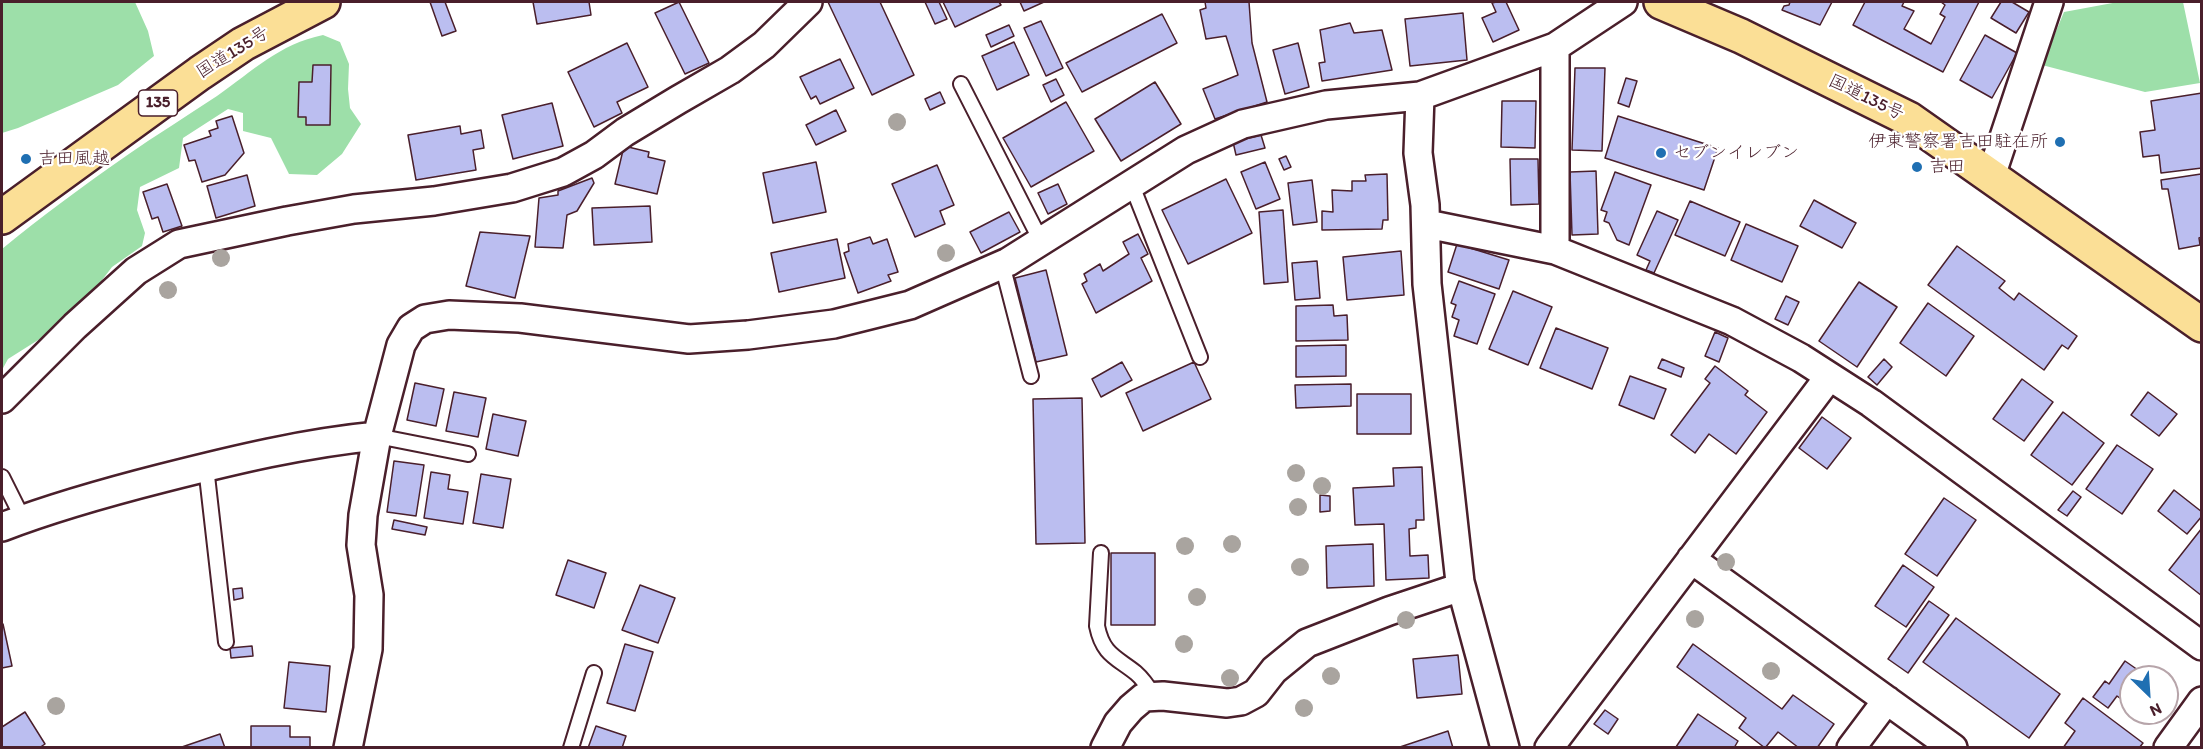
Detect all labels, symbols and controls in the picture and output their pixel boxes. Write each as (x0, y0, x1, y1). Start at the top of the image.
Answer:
street label: 国道135号 (193, 22, 273, 84)
street label: 国道135号 (1825, 70, 1907, 126)
road number: 135 (138, 90, 178, 116)
place label: 伊東警察署吉田駐在所 (1868, 131, 2048, 153)
marker: 伊東警察署吉田駐在所 (2053, 135, 2067, 149)
place label: セブンイレブン (1673, 142, 1799, 164)
marker: セブンイレブン (1654, 146, 1668, 160)
place label: 吉田風越 (38, 148, 110, 170)
marker: 吉田風越 (19, 152, 33, 166)
place label: 吉田 (1929, 156, 1965, 178)
marker: 吉田 (1910, 160, 1924, 174)
north arrow (2119, 665, 2179, 725)
text: N (2147, 699, 2165, 721)

